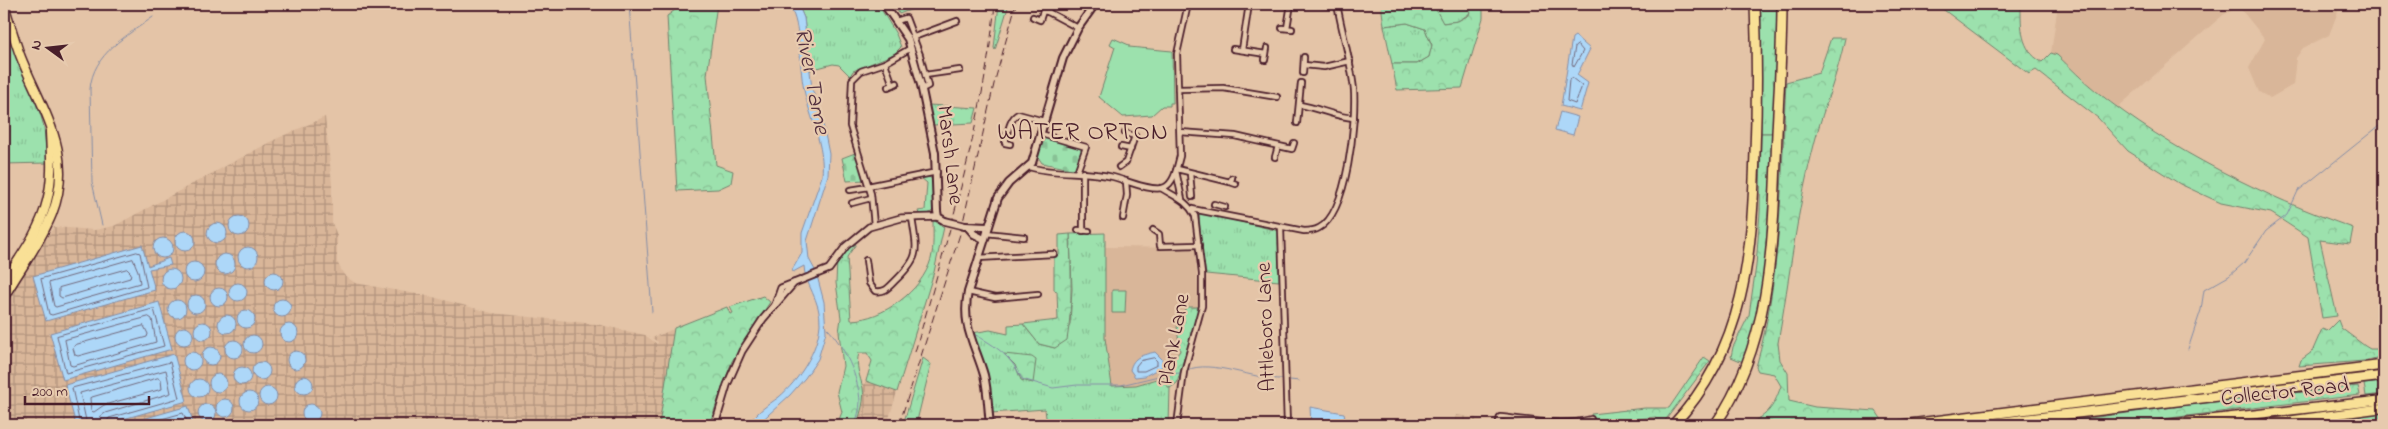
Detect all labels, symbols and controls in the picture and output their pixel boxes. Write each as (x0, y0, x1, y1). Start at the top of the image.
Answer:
north arrow (22, 22, 72, 72)
water label: River Tame (784, 25, 839, 138)
text: N (26, 38, 48, 52)
street label: Marsh Lane (927, 103, 971, 207)
district label: WATER ORTON (997, 115, 1169, 151)
street label: Attleboro Lane (1249, 262, 1285, 392)
street label: Plank Lane (1150, 291, 1200, 389)
street label: Collector Road (2219, 370, 2351, 416)
scale bar (25, 374, 149, 406)
text: 200 m (32, 381, 68, 403)

